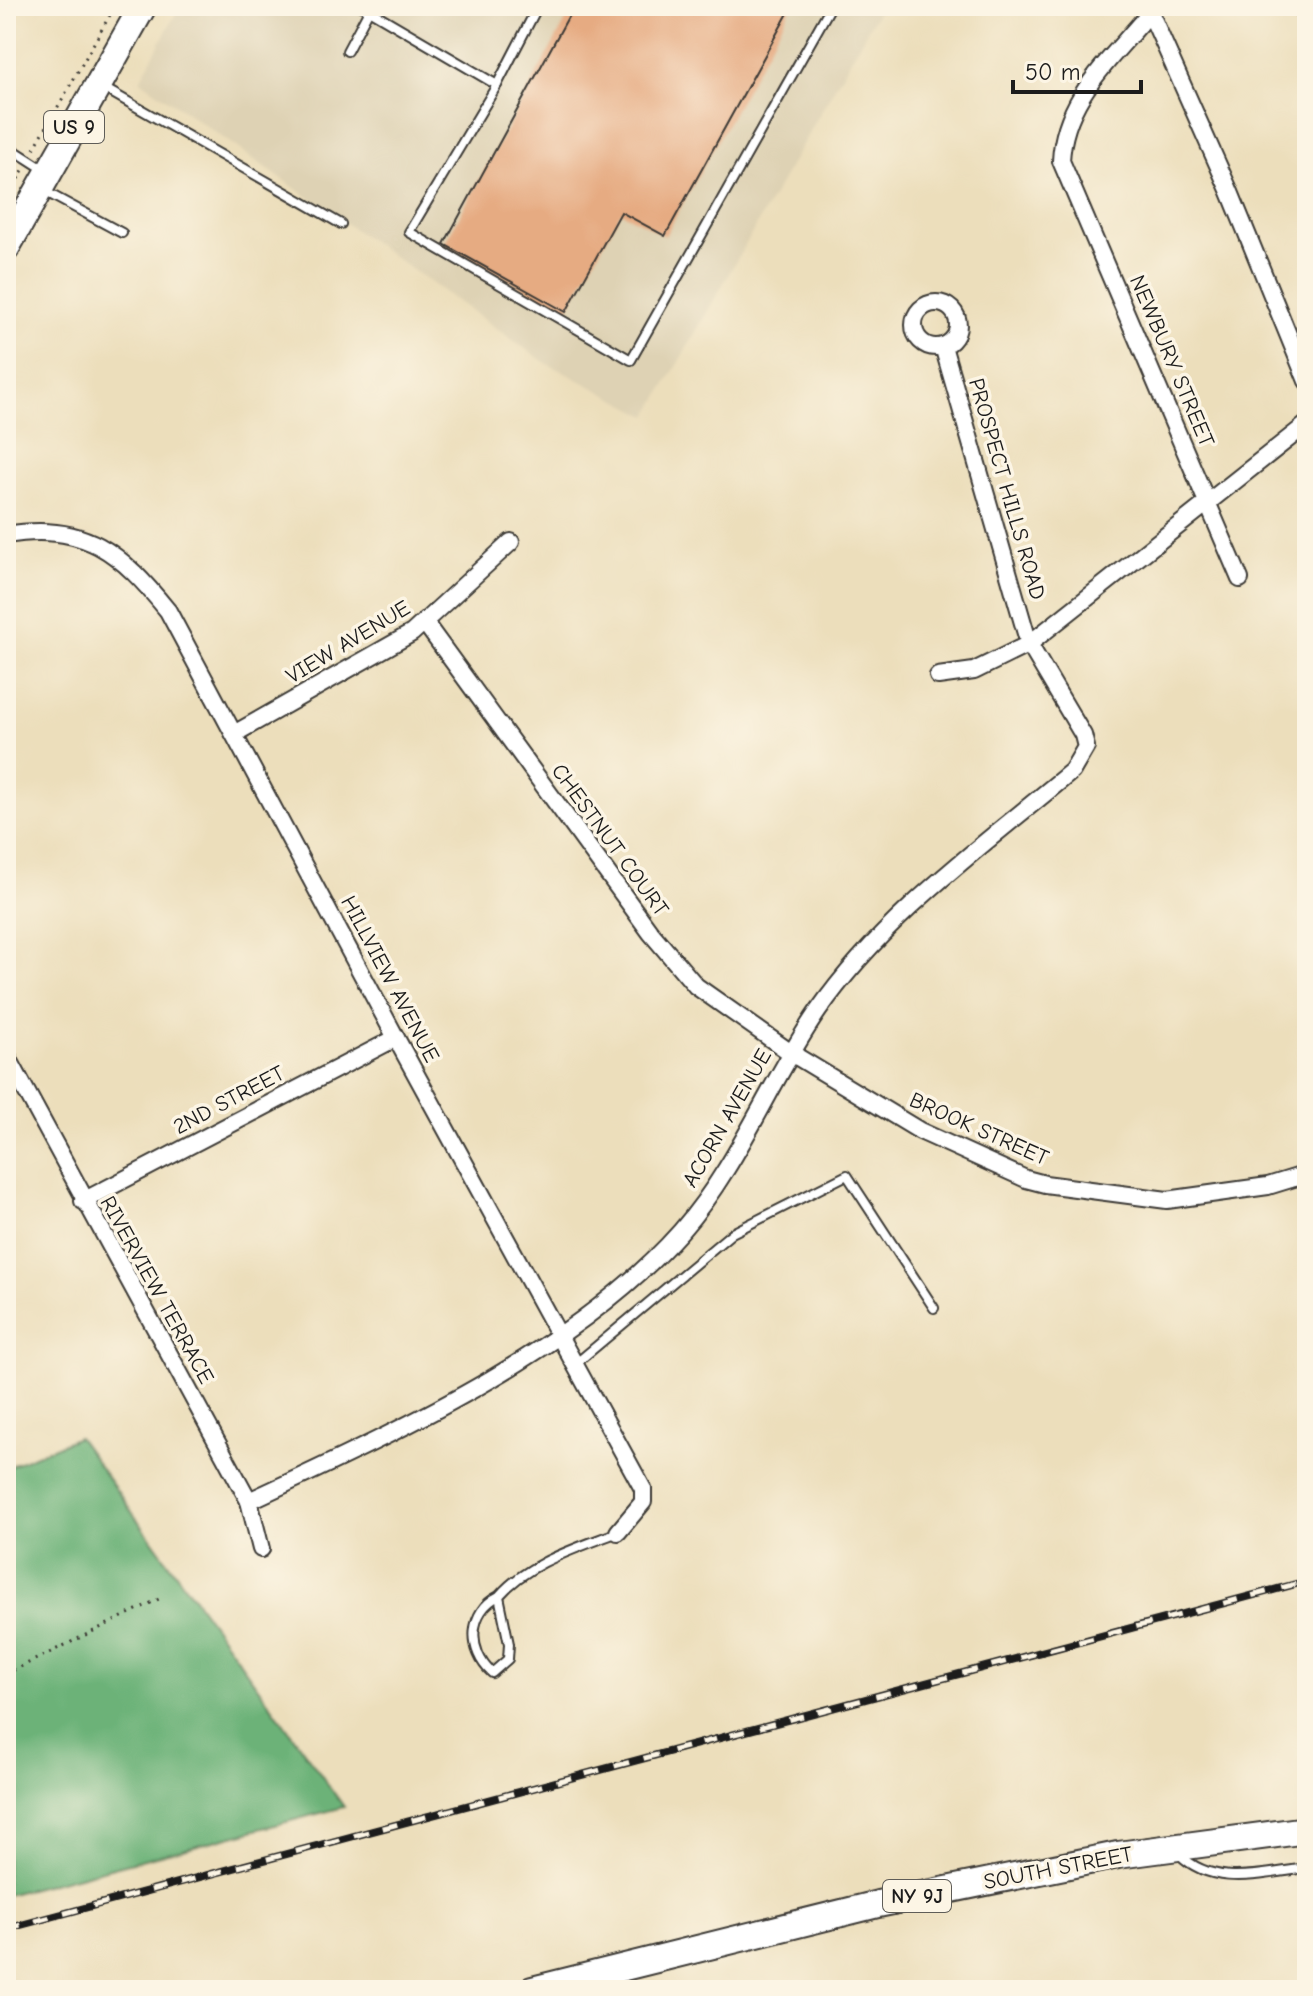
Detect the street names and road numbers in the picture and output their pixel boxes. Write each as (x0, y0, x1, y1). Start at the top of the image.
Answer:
road number: US 9 (44, 111, 104, 143)
street label: NEWBURY STREET (1124, 271, 1220, 451)
street label: PROSPECT HILLS ROAD (963, 375, 1051, 603)
street label: VIEW AVENUE (281, 595, 415, 689)
street label: CHESTNUT COURT (546, 759, 674, 922)
street label: HILLVIEW AVENUE (335, 891, 445, 1067)
street label: ACORN AVENUE (677, 1044, 777, 1192)
street label: 2ND STREET (169, 1060, 289, 1140)
street label: BROOK STREET (905, 1087, 1053, 1171)
street label: RIVERVIEW TERRACE (95, 1192, 219, 1388)
street label: SOUTH STREET (981, 1841, 1135, 1895)
road number: NY 9J (883, 1880, 951, 1912)

